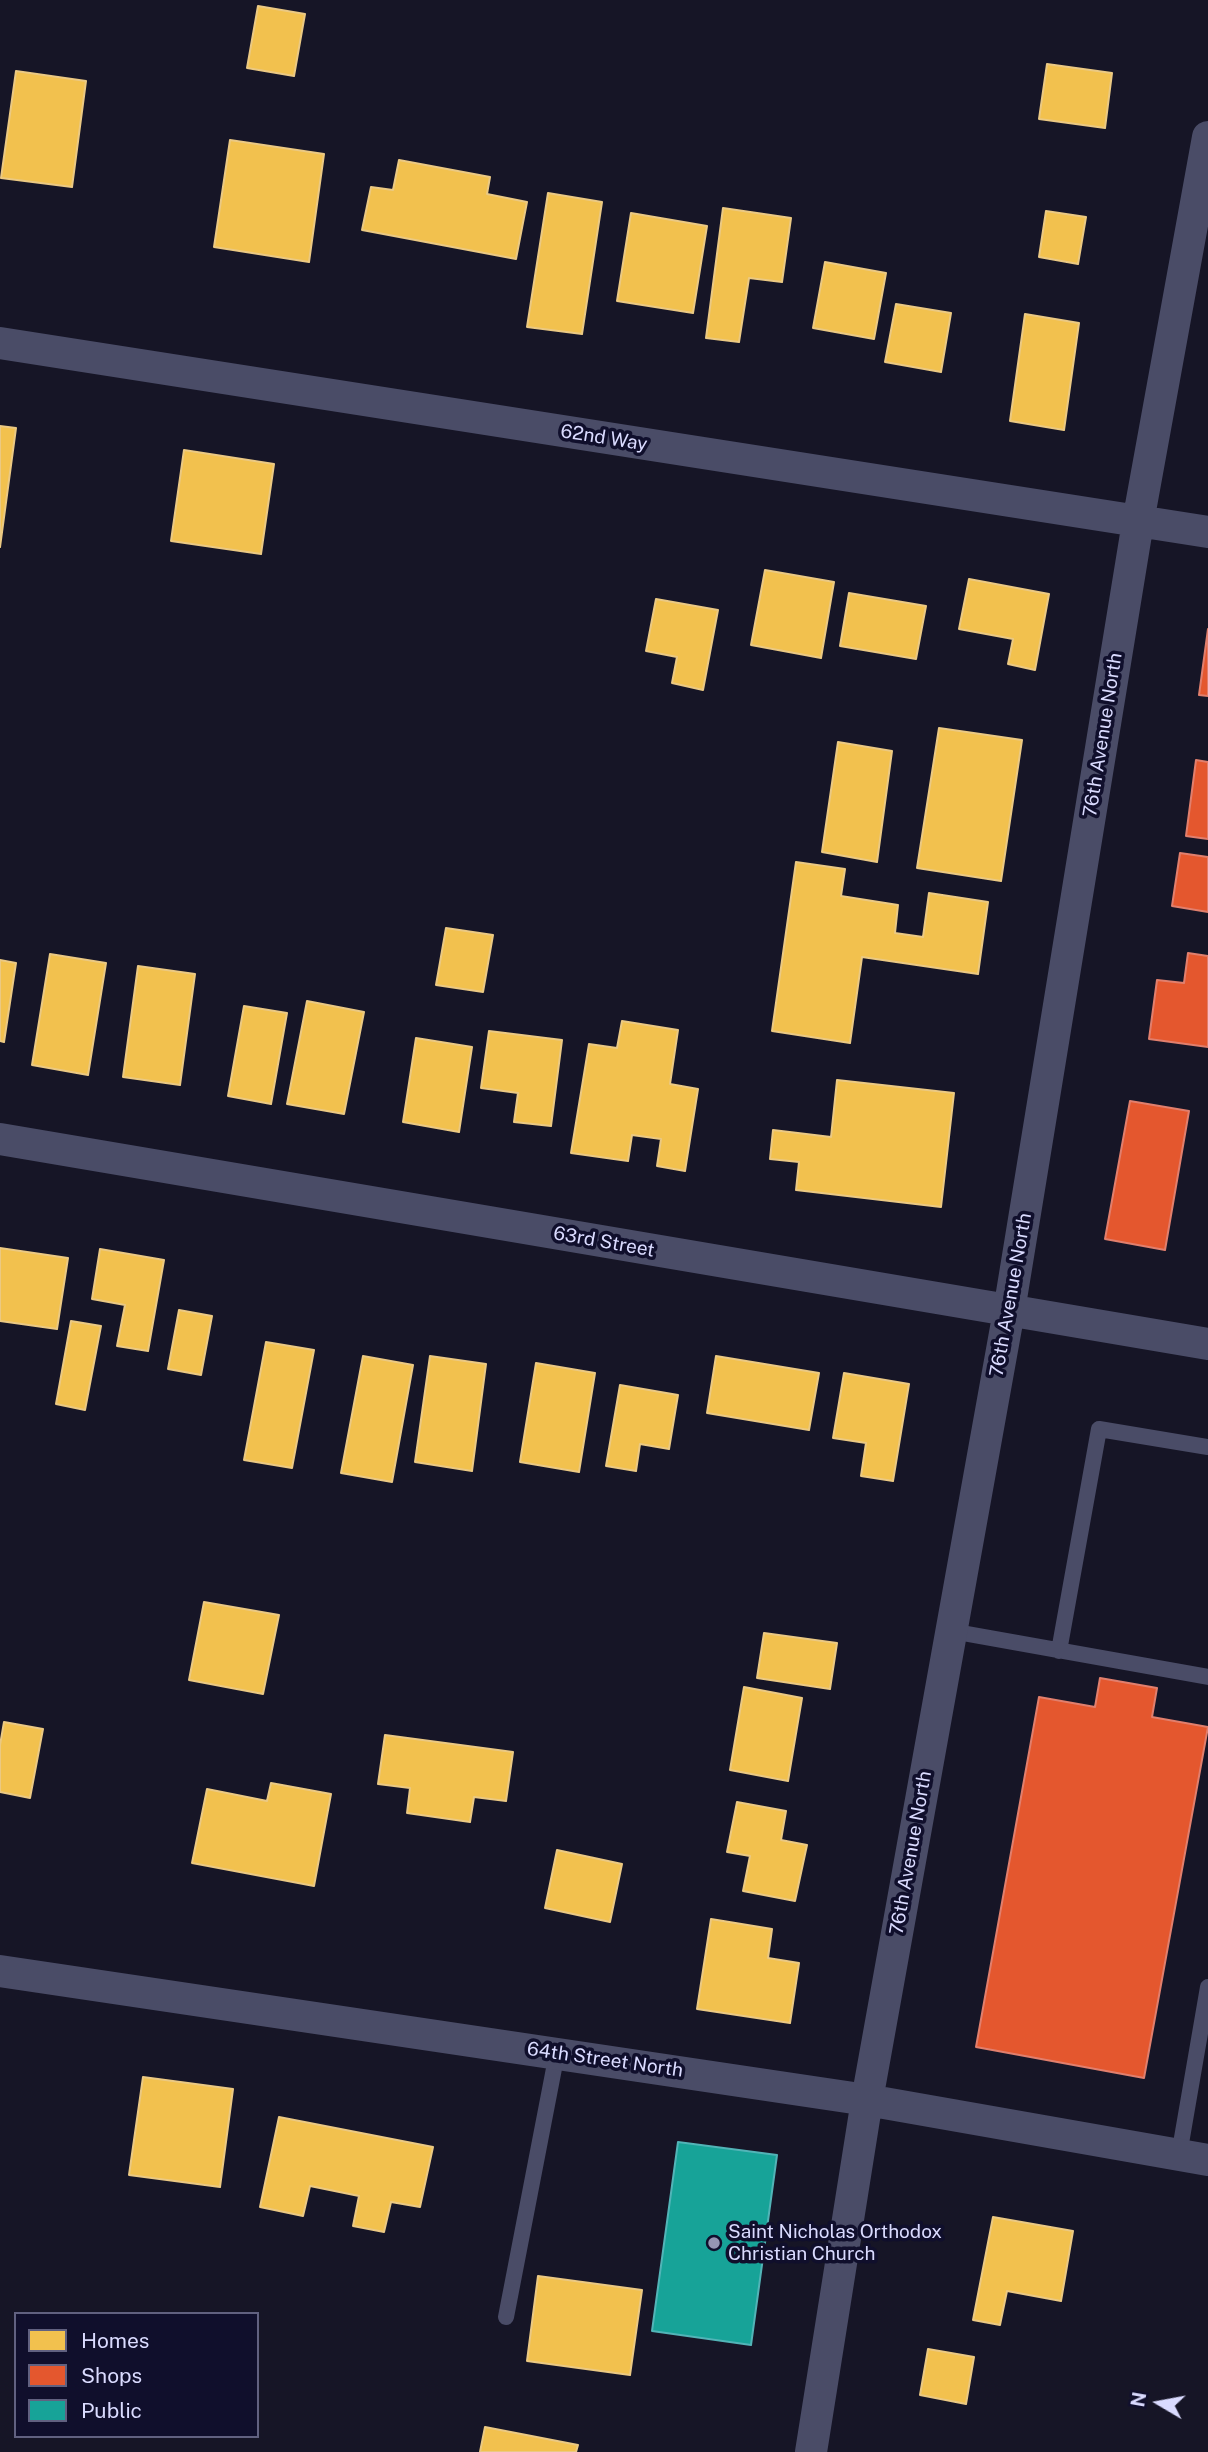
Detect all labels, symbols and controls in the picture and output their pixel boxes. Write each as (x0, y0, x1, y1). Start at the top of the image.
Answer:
street label: 62nd Way (559, 420, 649, 456)
street label: 76th Avenue North (1079, 651, 1127, 819)
street label: 76th Avenue North (985, 1211, 1037, 1379)
street label: 63rd Street (552, 1222, 656, 1262)
street label: 76th Avenue North (885, 1769, 937, 1937)
street label: 64th Street North (526, 2038, 684, 2082)
place label: Saint Nicholas Orthodox Christian Church (728, 2221, 942, 2265)
marker: Saint Nicholas Orthodox Christian Church (706, 2235, 722, 2251)
legend (14, 2312, 259, 2438)
text: Homes (81, 2328, 149, 2353)
text: Shops (81, 2363, 142, 2388)
north arrow (1124, 2368, 1194, 2438)
text: N (1126, 2390, 1150, 2409)
text: Public (81, 2398, 142, 2423)

